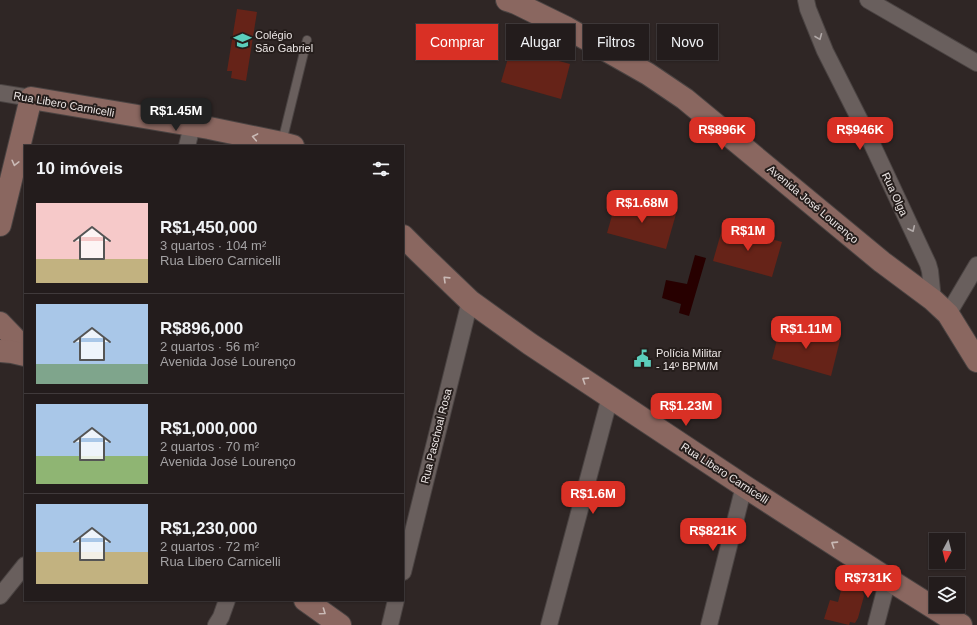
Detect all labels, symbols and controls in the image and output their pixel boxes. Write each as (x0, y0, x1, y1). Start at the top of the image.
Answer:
chip: Comprar (416, 24, 498, 60)
chip: Alugar (506, 24, 575, 60)
chip: Filtros (583, 24, 649, 60)
chip: Novo (657, 24, 718, 60)
place label: Colégio São Gabriel (255, 29, 313, 54)
school or university icon: Colégio São Gabriel (232, 31, 252, 51)
one-way arrow (815, 33, 823, 40)
street label: Rua Libero Carnicelli (13, 89, 115, 119)
pin: R$1.45M (139, 98, 213, 132)
text: R$1.45M (150, 103, 202, 118)
pin: R$896K (689, 117, 755, 151)
pin: R$946K (827, 117, 893, 151)
text: R$896K (698, 122, 746, 137)
text: R$946K (836, 122, 884, 137)
one-way arrow (252, 134, 258, 142)
icon: filters (370, 158, 392, 180)
text: 10 imóveis (36, 159, 123, 178)
one-way arrow (11, 160, 20, 167)
street label: Avenida José Lourenço (765, 163, 861, 245)
street label: Rua Olga (880, 170, 911, 218)
pin: R$1.68M (605, 190, 679, 224)
text: R$1.68M (616, 195, 668, 210)
text: R$1,450,000 (160, 218, 257, 237)
pin: R$1M (724, 218, 772, 252)
icon: home (68, 219, 116, 267)
text: R$1M (731, 223, 765, 238)
one-way arrow (907, 225, 915, 233)
text: 3 quartos · 104 m² (160, 238, 266, 253)
text: Rua Libero Carnicelli (160, 253, 281, 268)
one-way arrow (443, 276, 451, 284)
pin: R$1.11M (769, 316, 843, 350)
text: R$896,000 (160, 319, 243, 338)
icon: home (68, 320, 116, 368)
text: R$1.11M (780, 321, 832, 336)
text: 2 quartos · 56 m² (160, 339, 259, 354)
place label: Polícia Militar - 14º BPM/M (656, 347, 722, 372)
public building icon: Polícia Militar - 14º BPM/M (633, 349, 653, 369)
text: Avenida José Lourenço (160, 354, 296, 369)
one-way arrow (582, 377, 589, 385)
street label: Rua Paschoal Rosa (418, 387, 454, 485)
pin: R$1.23M (649, 393, 723, 427)
text: R$1.23M (660, 398, 712, 413)
text: R$1,000,000 (160, 419, 257, 438)
icon: home (68, 420, 116, 468)
text: 2 quartos · 70 m² (160, 439, 259, 454)
street label: Rua Libero Carnicelli (679, 440, 771, 506)
text: Avenida José Lourenço (160, 454, 296, 469)
pin: R$1.6M (560, 481, 626, 515)
text: R$1.6M (570, 486, 616, 501)
pin: R$821K (680, 518, 746, 552)
text: R$1,230,000 (160, 519, 257, 538)
icon: home (68, 520, 116, 568)
text: R$821K (689, 523, 737, 538)
north arrow (929, 533, 965, 569)
map controls (929, 533, 965, 613)
text: 2 quartos · 72 m² (160, 539, 259, 554)
one-way arrow (831, 541, 838, 549)
text: Rua Libero Carnicelli (160, 554, 281, 569)
pin: R$731K (835, 565, 901, 599)
text: R$731K (844, 570, 892, 585)
button: layers (929, 577, 965, 613)
one-way arrow (318, 608, 325, 615)

